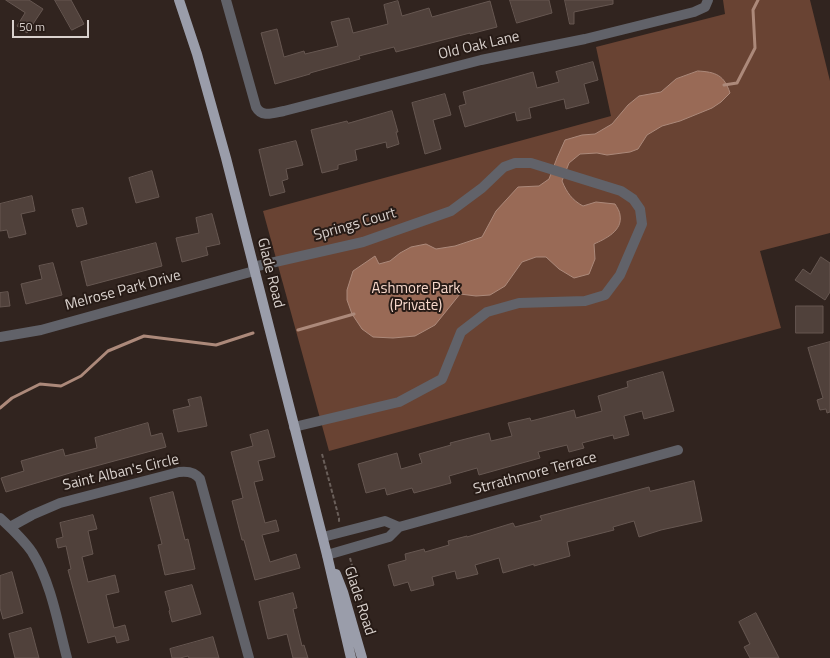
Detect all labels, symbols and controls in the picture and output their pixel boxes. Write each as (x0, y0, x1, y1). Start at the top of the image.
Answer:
scale bar (14, 12, 91, 38)
text: 50 m (19, 17, 45, 36)
street label: Old Oak Lane (437, 28, 521, 64)
street label: Springs Court (312, 205, 398, 245)
street label: Glade Road (253, 236, 287, 310)
street label: Melrose Park Drive (63, 267, 183, 315)
park label: Ashmore Park (Private) (371, 280, 461, 315)
street label: Strrathmore Terrace (471, 449, 599, 499)
street label: Saint Alban's Circle (61, 451, 181, 495)
street label: Glade Road (339, 564, 379, 638)

